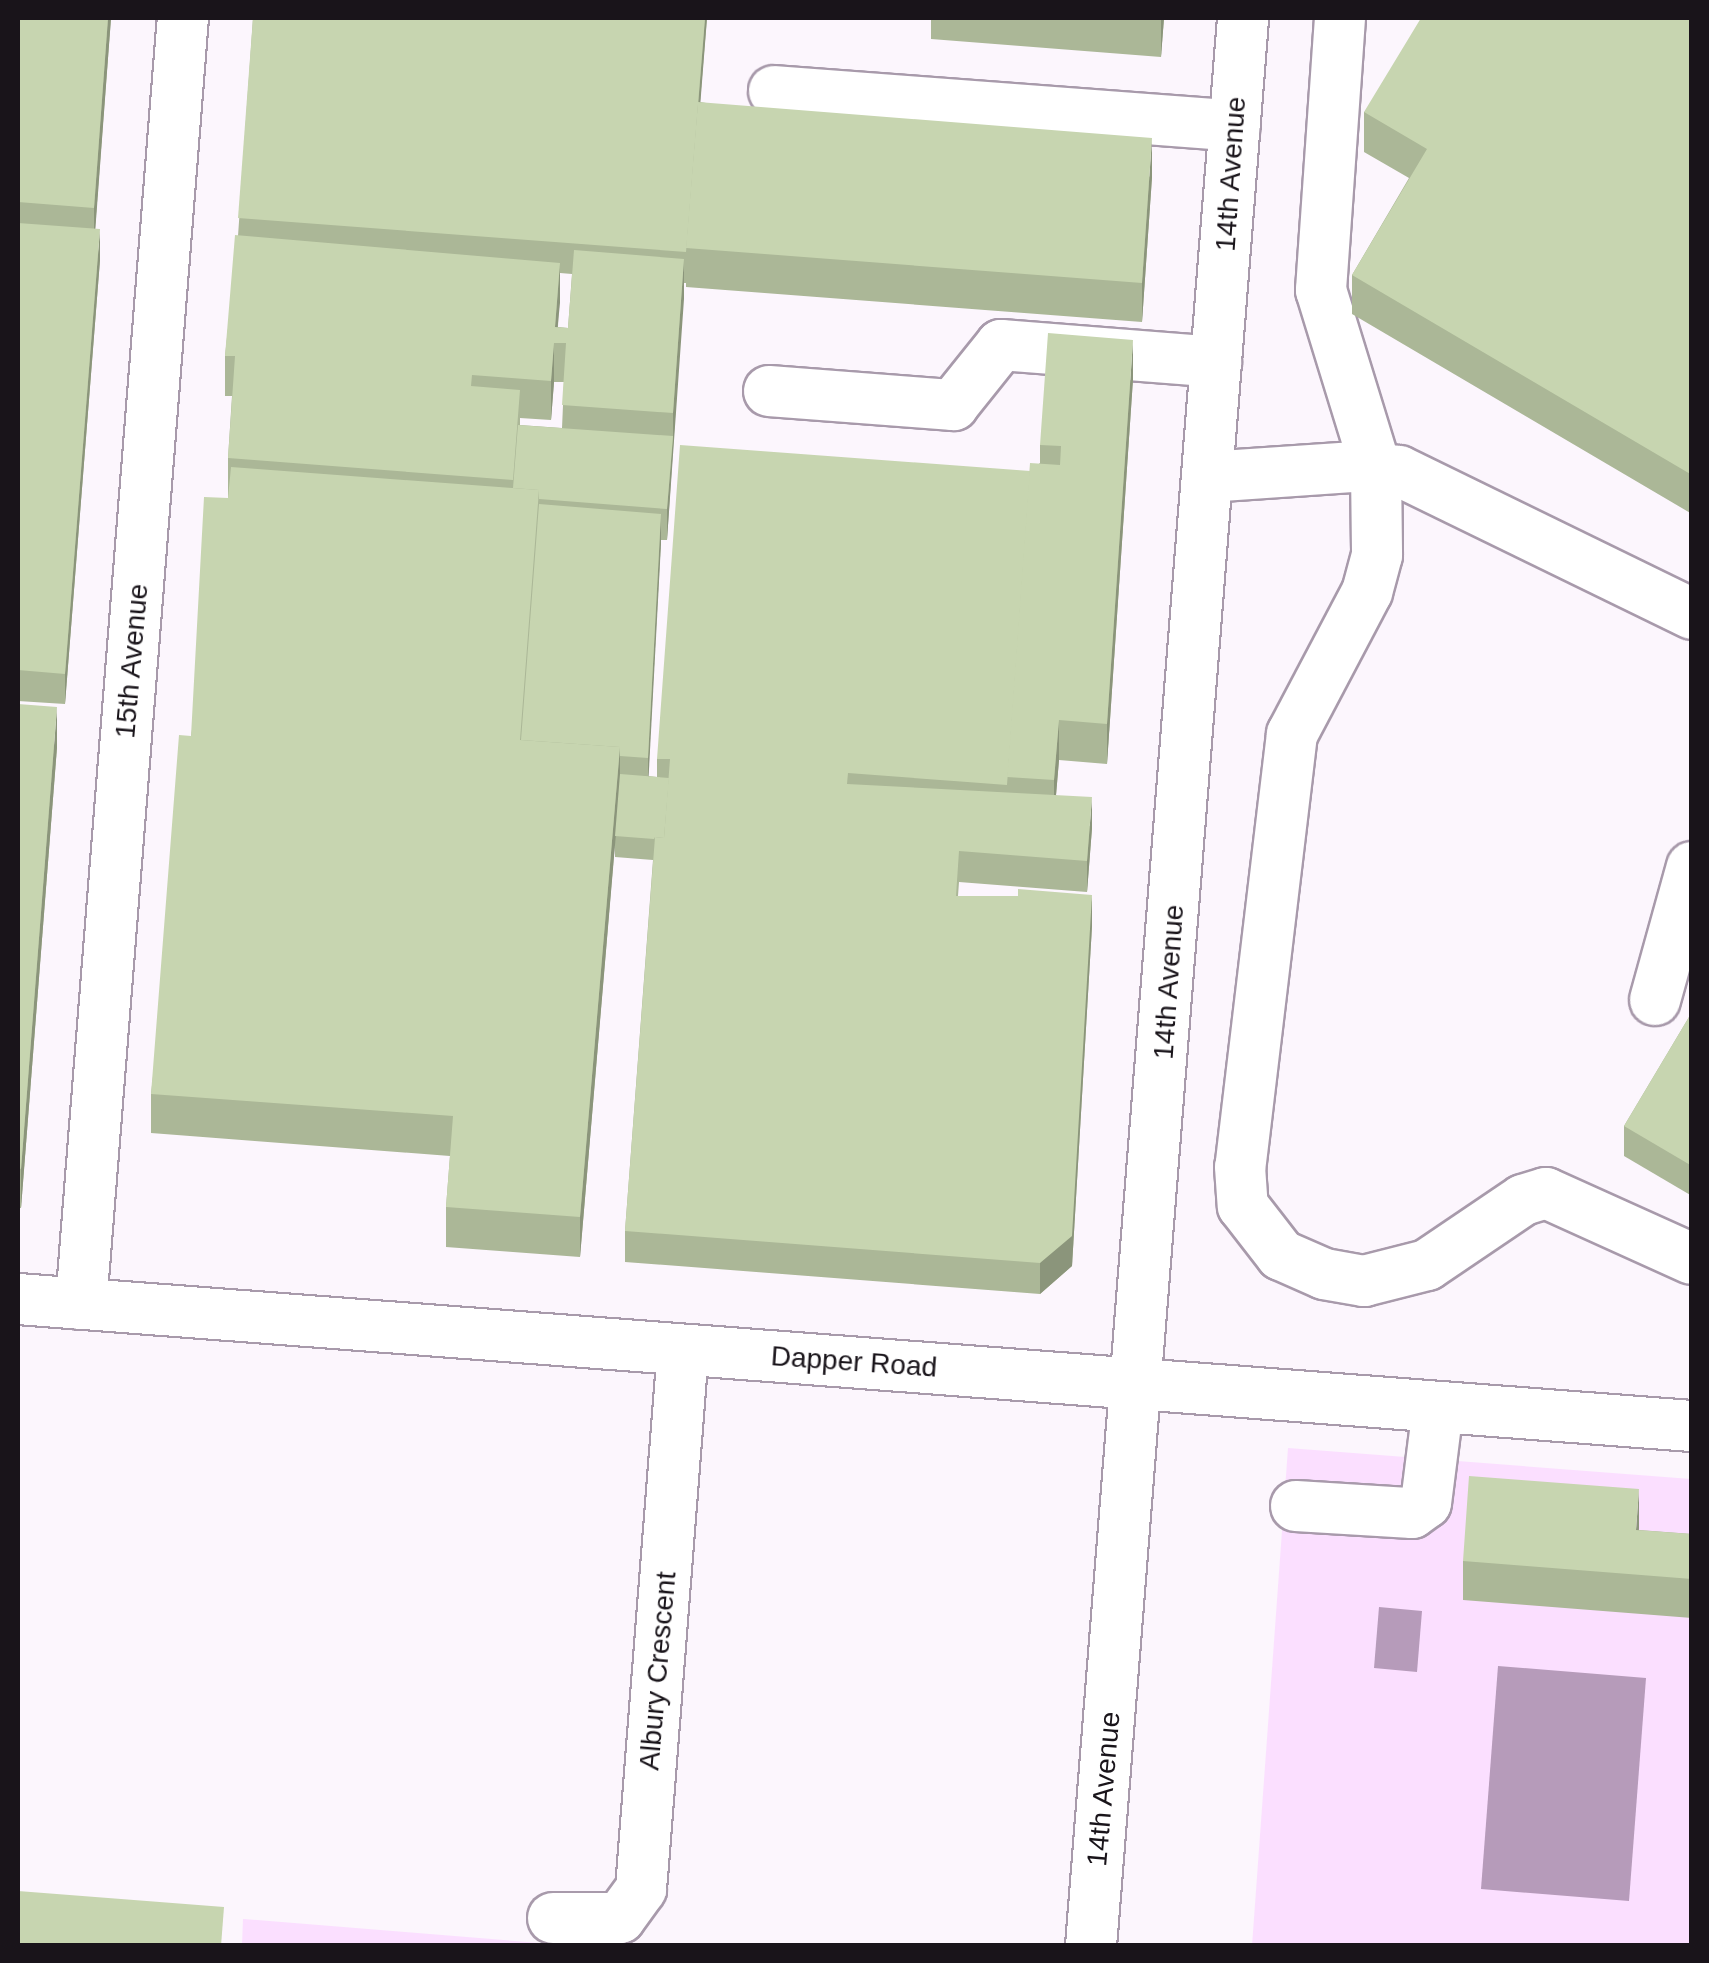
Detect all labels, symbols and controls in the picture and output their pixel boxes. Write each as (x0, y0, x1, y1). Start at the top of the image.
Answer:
street label: 14th Avenue (1209, 95, 1253, 253)
street label: 15th Avenue (108, 581, 156, 741)
street label: 14th Avenue (1147, 903, 1191, 1061)
street label: Dapper Road (770, 1339, 938, 1385)
street label: Albury Crescent (633, 1570, 683, 1772)
street label: 14th Avenue (1080, 1709, 1128, 1869)

